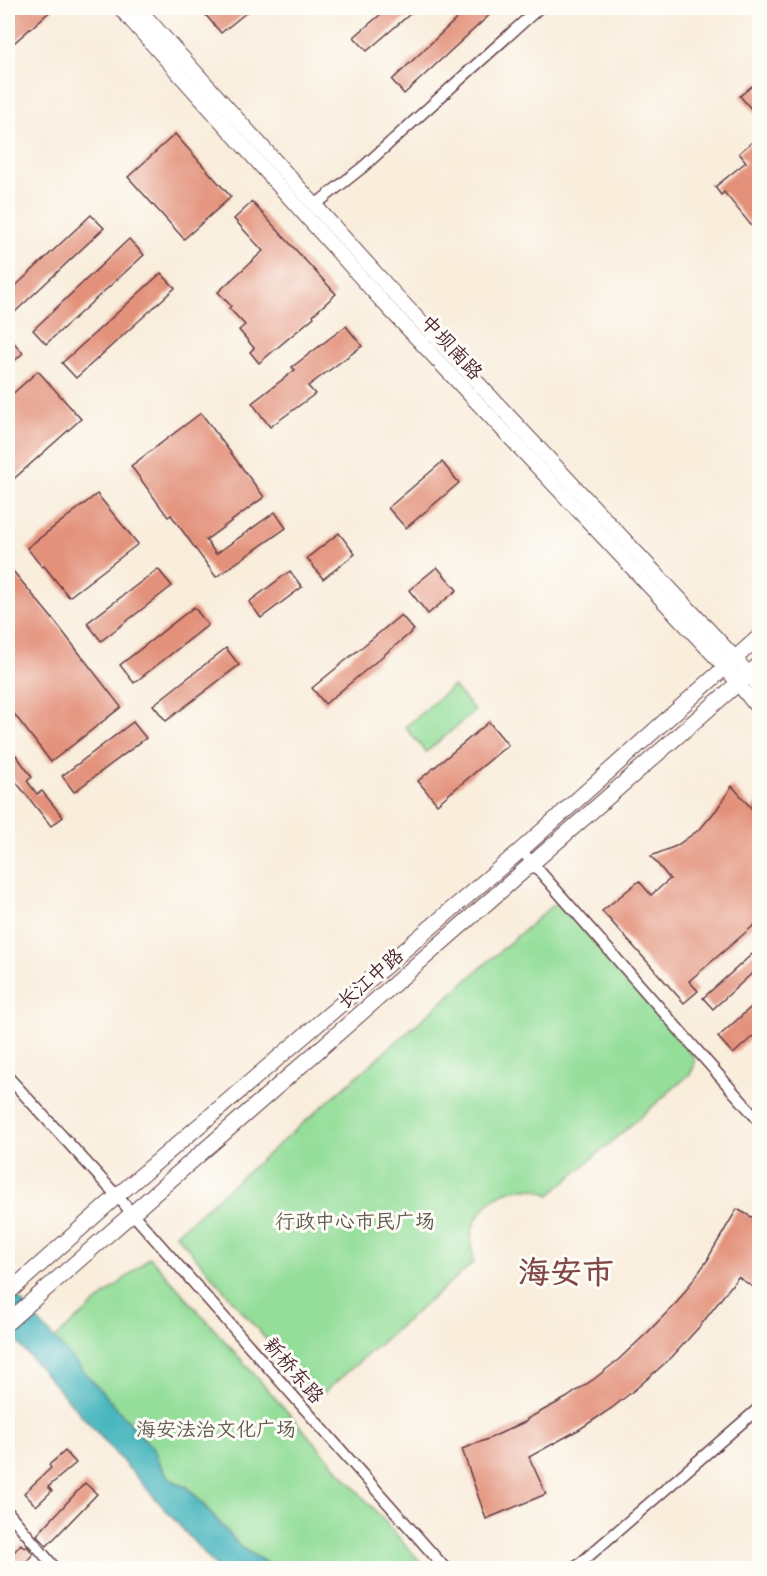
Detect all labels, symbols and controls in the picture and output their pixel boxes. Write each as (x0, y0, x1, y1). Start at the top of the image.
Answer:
street label: 中坝南路 (414, 309, 489, 387)
street label: 长江中路 (331, 941, 411, 1016)
park label: 行政中心市民广场 (275, 1208, 435, 1236)
district label: 海安市 (518, 1251, 614, 1296)
street label: 新桥东路 (256, 1331, 331, 1411)
park label: 海安法治文化广场 (136, 1416, 296, 1444)

